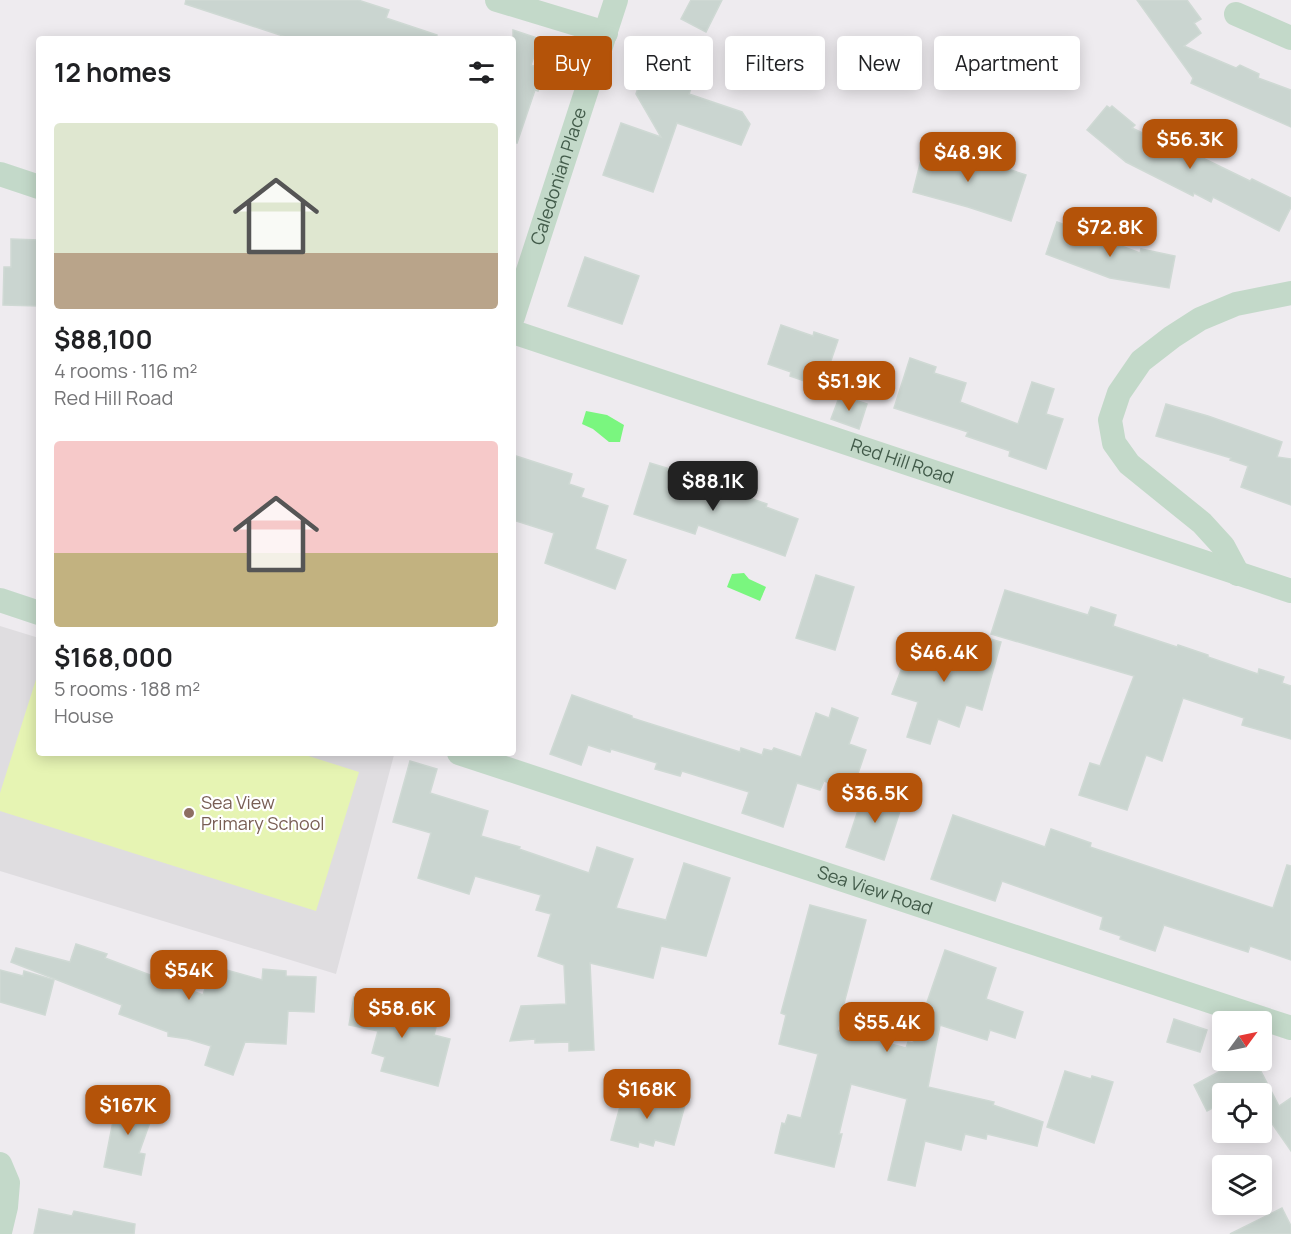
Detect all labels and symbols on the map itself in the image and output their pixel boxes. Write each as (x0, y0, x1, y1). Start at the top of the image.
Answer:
street label: Caledonian Place (524, 104, 591, 248)
pin: $56.3K (1141, 119, 1239, 170)
pin: $48.9K (919, 132, 1017, 183)
pin: $72.8K (1061, 207, 1159, 258)
pin: $51.9K (800, 361, 898, 412)
street label: Red Hill Road (848, 432, 957, 489)
pin: $88.1K (664, 461, 762, 512)
pin: $46.4K (895, 632, 993, 683)
pin: $36.5K (826, 773, 924, 824)
place label: Sea View Primary School (201, 790, 325, 835)
marker: Sea View Primary School (182, 806, 196, 820)
street label: Sea View Road (814, 859, 936, 920)
pin: $54K (153, 950, 225, 1001)
pin: $58.6K (353, 988, 451, 1039)
pin: $55.4K (838, 1002, 936, 1053)
north arrow (1212, 1011, 1272, 1071)
pin: $168K (605, 1069, 689, 1120)
pin: $167K (86, 1085, 170, 1136)

